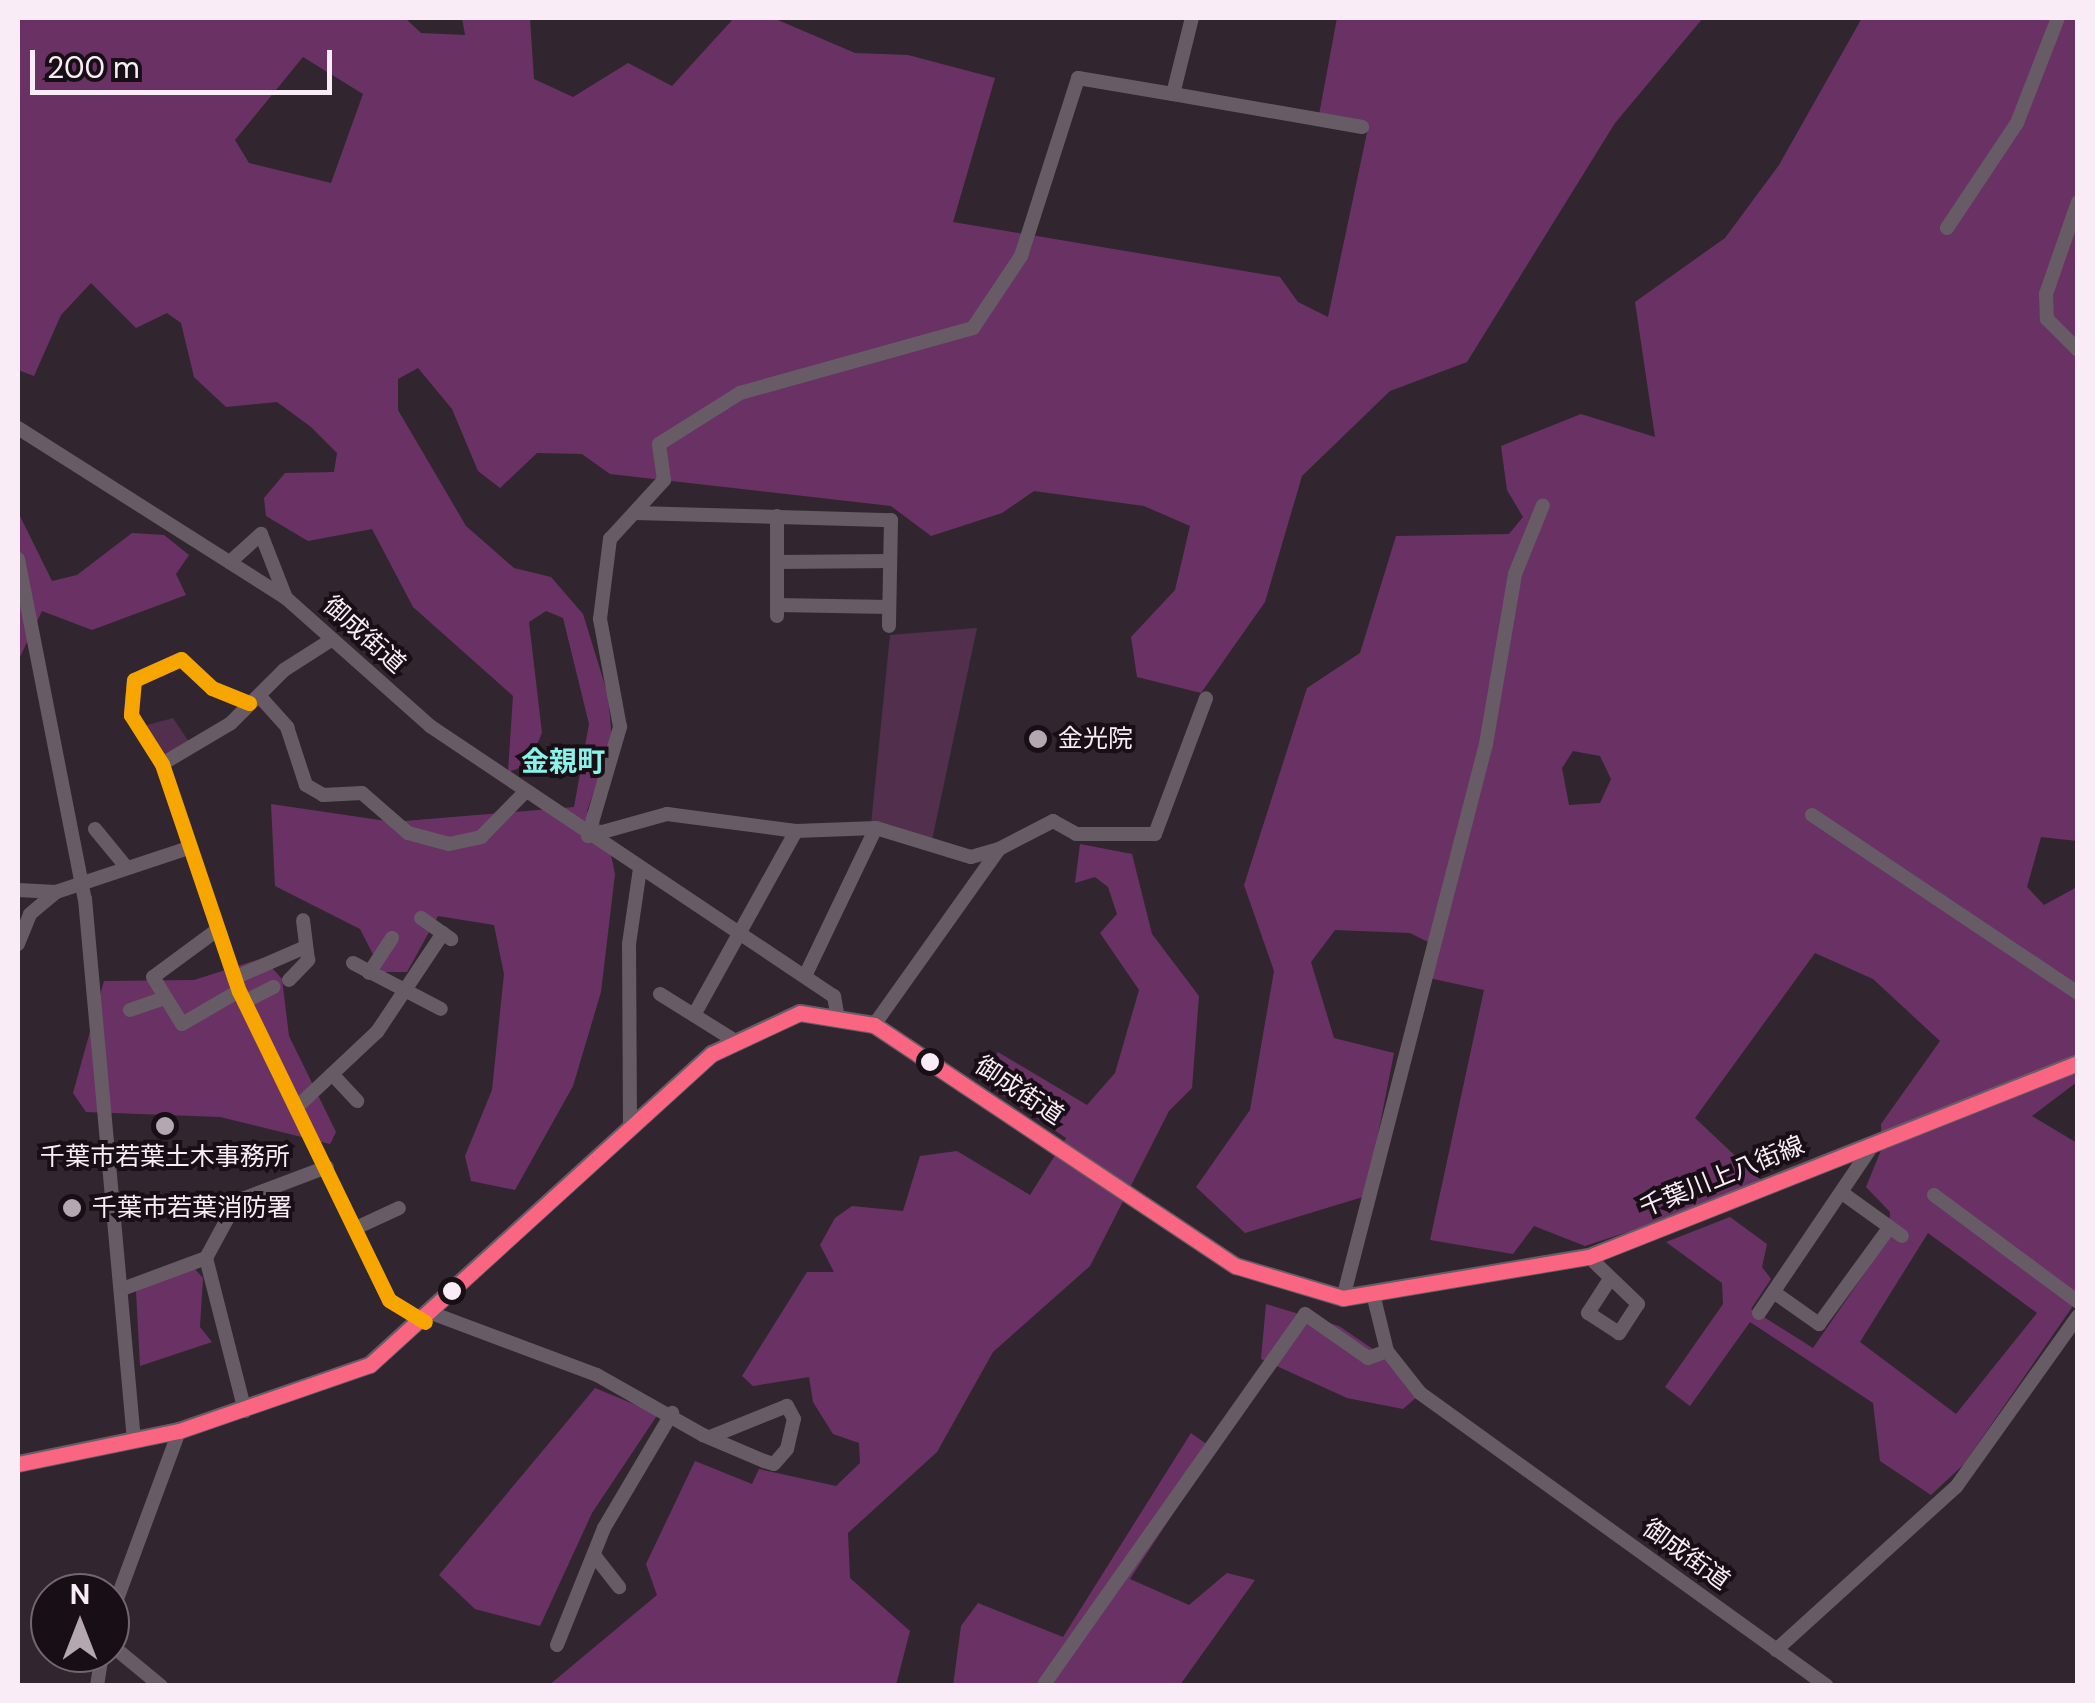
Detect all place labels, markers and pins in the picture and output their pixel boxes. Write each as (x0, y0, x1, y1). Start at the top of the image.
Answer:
place label: 金光院 (1058, 724, 1133, 754)
marker: 金光院 (1027, 728, 1049, 750)
unlabelled marker (920, 1052, 940, 1072)
marker: 千葉市若葉土木事務所 (154, 1115, 176, 1137)
place label: 千葉市若葉土木事務所 (40, 1142, 290, 1172)
place label: 千葉市若葉消防署 (92, 1193, 292, 1223)
marker: 千葉市若葉消防署 (61, 1197, 83, 1219)
unlabelled marker (442, 1281, 462, 1301)

